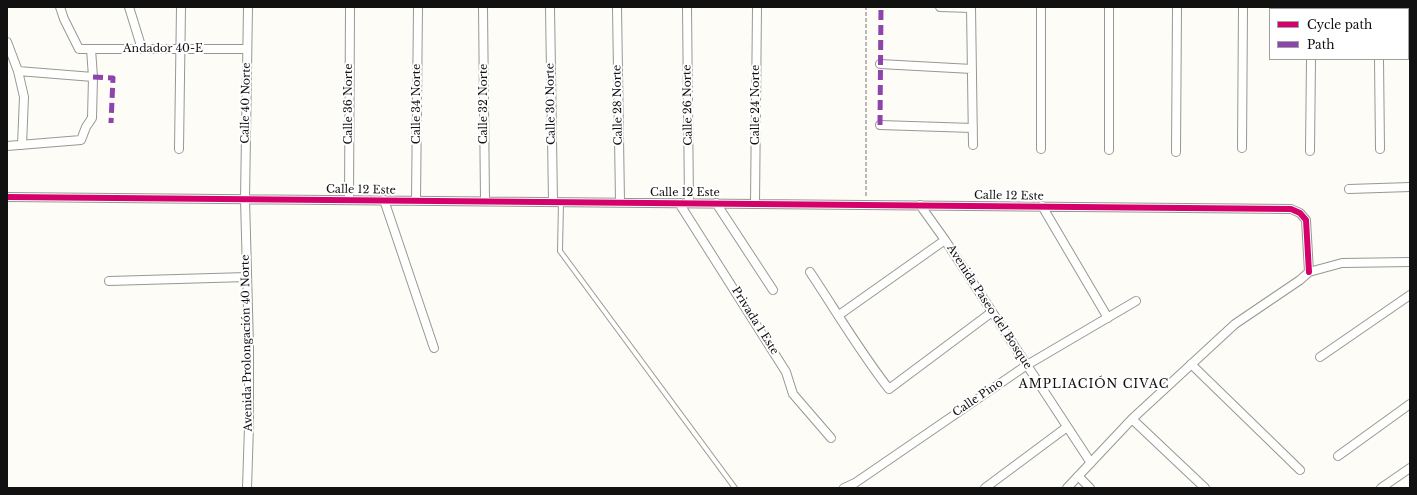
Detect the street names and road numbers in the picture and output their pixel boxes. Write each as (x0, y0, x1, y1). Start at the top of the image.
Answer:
street label: Andador 40-E (123, 42, 203, 56)
street label: Calle 40 Norte (239, 62, 253, 144)
street label: Calle 36 Norte (342, 63, 356, 145)
street label: Calle 30 Norte (544, 63, 558, 145)
street label: Calle 34 Norte (410, 64, 424, 144)
street label: Calle 32 Norte (477, 64, 491, 144)
street label: Calle 26 Norte (681, 64, 695, 146)
street label: Calle 28 Norte (611, 65, 625, 145)
street label: Calle 24 Norte (749, 65, 763, 145)
street label: Calle 12 Este (326, 183, 396, 197)
street label: Calle 12 Este (650, 186, 720, 200)
street label: Calle 12 Este (974, 189, 1044, 203)
street label: Avenida Paseo del Bosque (944, 242, 1034, 372)
street label: Avenida Prolongación 40 Norte (239, 254, 255, 432)
street label: Privada 1 Este (729, 285, 781, 357)
street label: Calle Pino (950, 376, 1006, 420)

